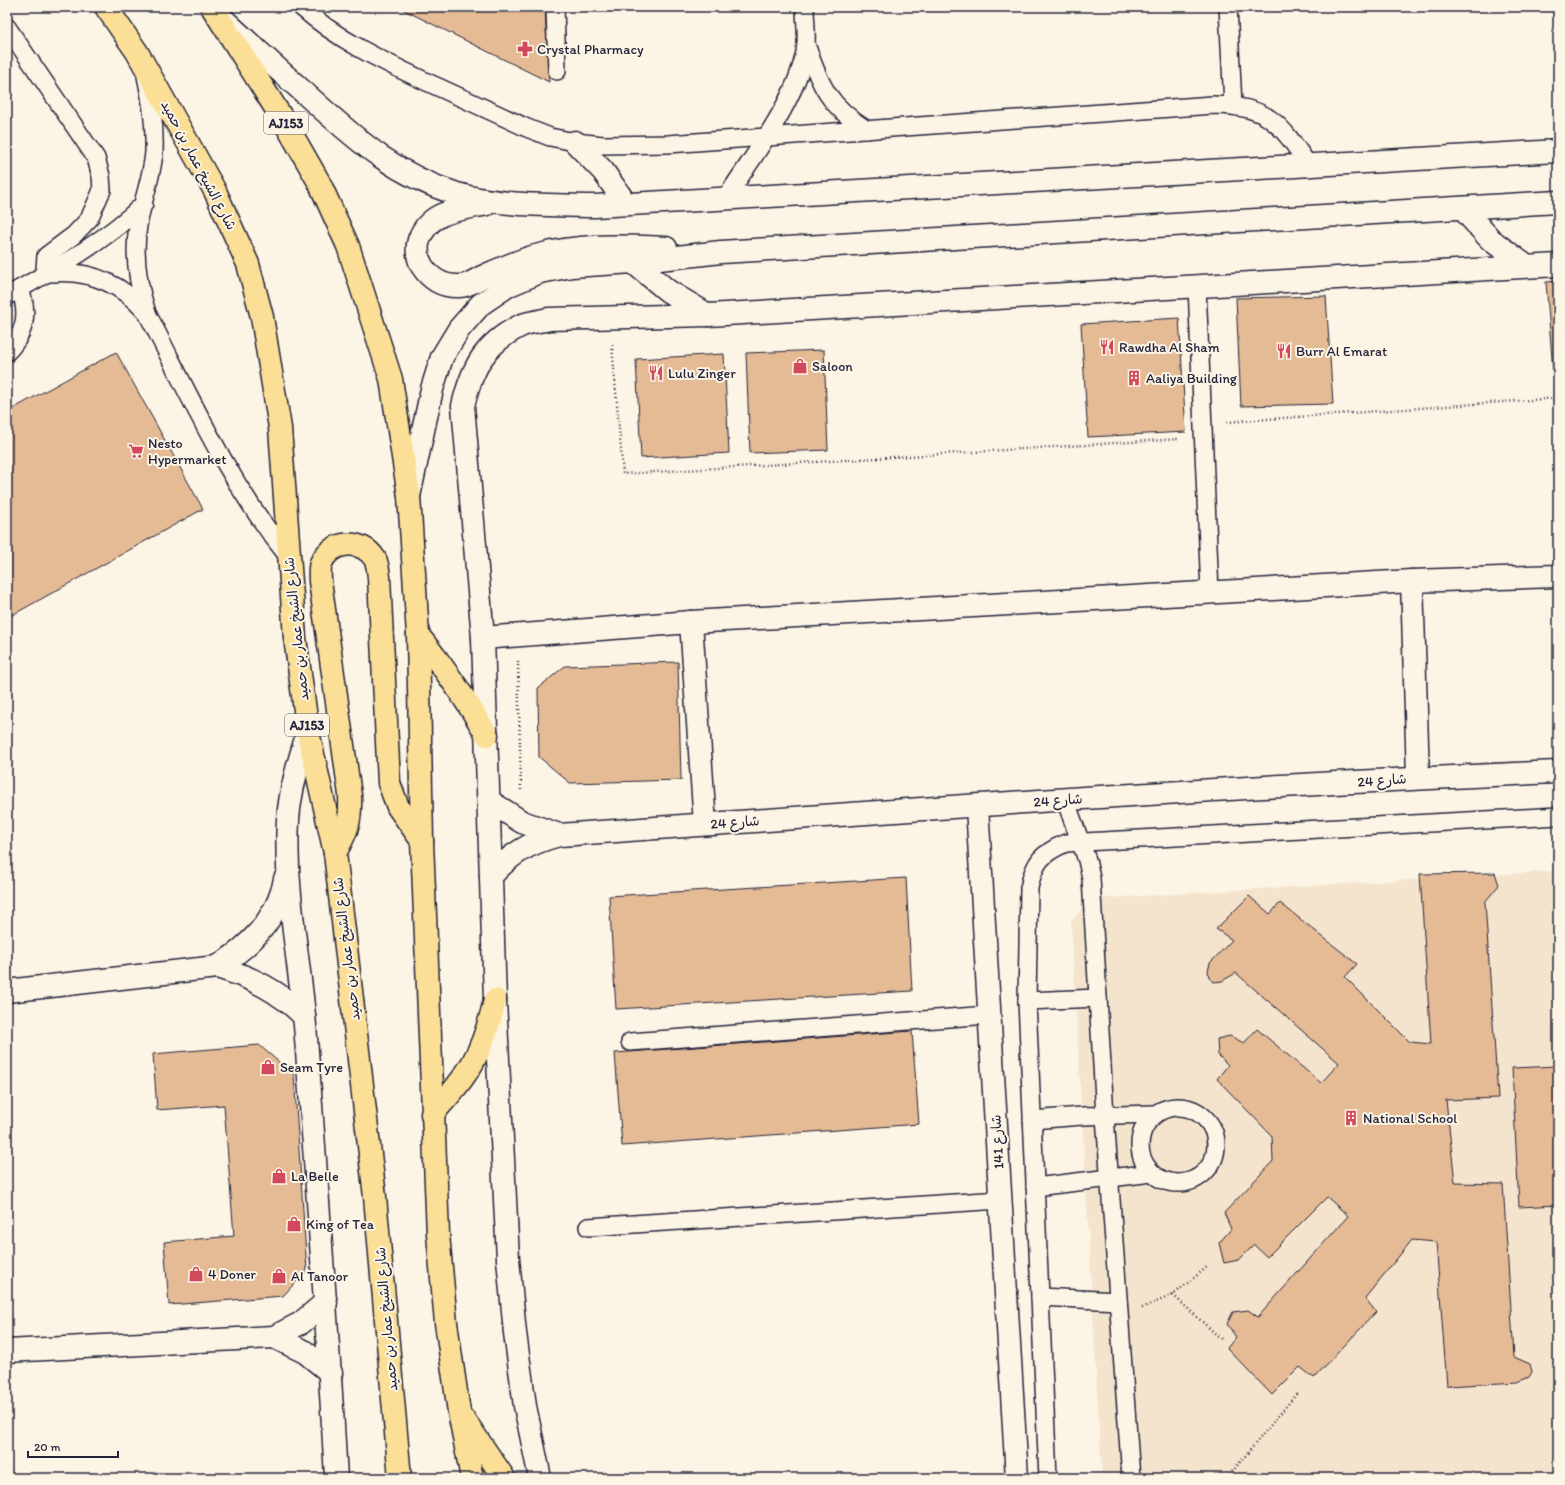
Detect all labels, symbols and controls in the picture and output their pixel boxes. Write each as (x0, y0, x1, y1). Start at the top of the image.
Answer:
pharmacy icon: Crystal Pharmacy (516, 40, 534, 58)
place label: Crystal Pharmacy (537, 41, 644, 58)
street label: شارع الشيخ عمار بن حميد (156, 97, 240, 233)
road number: AJ153 (264, 112, 308, 134)
restaurant icon: Rawdha Al Sham (1098, 338, 1116, 356)
place label: Rawdha Al Sham (1119, 339, 1220, 356)
restaurant icon: Burr Al Emarat (1275, 342, 1293, 360)
place label: Burr Al Emarat (1296, 343, 1387, 360)
shop icon: Saloon (791, 357, 809, 375)
place label: Saloon (812, 358, 853, 375)
restaurant icon: Lulu Zinger (647, 364, 665, 382)
place label: Lulu Zinger (668, 365, 736, 382)
building icon: Aaliya Building (1125, 369, 1143, 387)
place label: Aaliya Building (1146, 370, 1238, 387)
place label: Nesto Hypermarket (148, 435, 227, 468)
supermarket icon: Nesto Hypermarket (127, 442, 145, 460)
street label: شارع الشيخ عمار بن حميد (280, 556, 313, 702)
road number: AJ153 (285, 714, 329, 736)
street label: شارع 24 (1357, 770, 1407, 792)
street label: شارع 24 (1033, 790, 1083, 812)
street label: شارع 24 (710, 812, 760, 834)
street label: شارع الشيخ عمار بن حميد (329, 876, 365, 1022)
shop icon: Seam Tyre (259, 1058, 277, 1076)
place label: Seam Tyre (280, 1059, 343, 1076)
building icon: National School (1342, 1109, 1360, 1127)
place label: National School (1363, 1110, 1457, 1127)
street label: شارع 141 (988, 1114, 1008, 1170)
shop icon: La Belle (270, 1167, 288, 1185)
place label: La Belle (291, 1168, 339, 1185)
shop icon: King of Tea (285, 1215, 303, 1233)
place label: King of Tea (306, 1216, 375, 1233)
street label: شارع الشيخ عمار بن حميد (372, 1246, 402, 1392)
shop icon: 4 Doner (187, 1265, 205, 1283)
place label: 4 Doner (208, 1266, 257, 1283)
shop icon: Al Tanoor (270, 1267, 288, 1285)
place label: Al Tanoor (291, 1268, 349, 1285)
scale bar (28, 1433, 118, 1459)
text: 20 m (34, 1440, 61, 1454)

